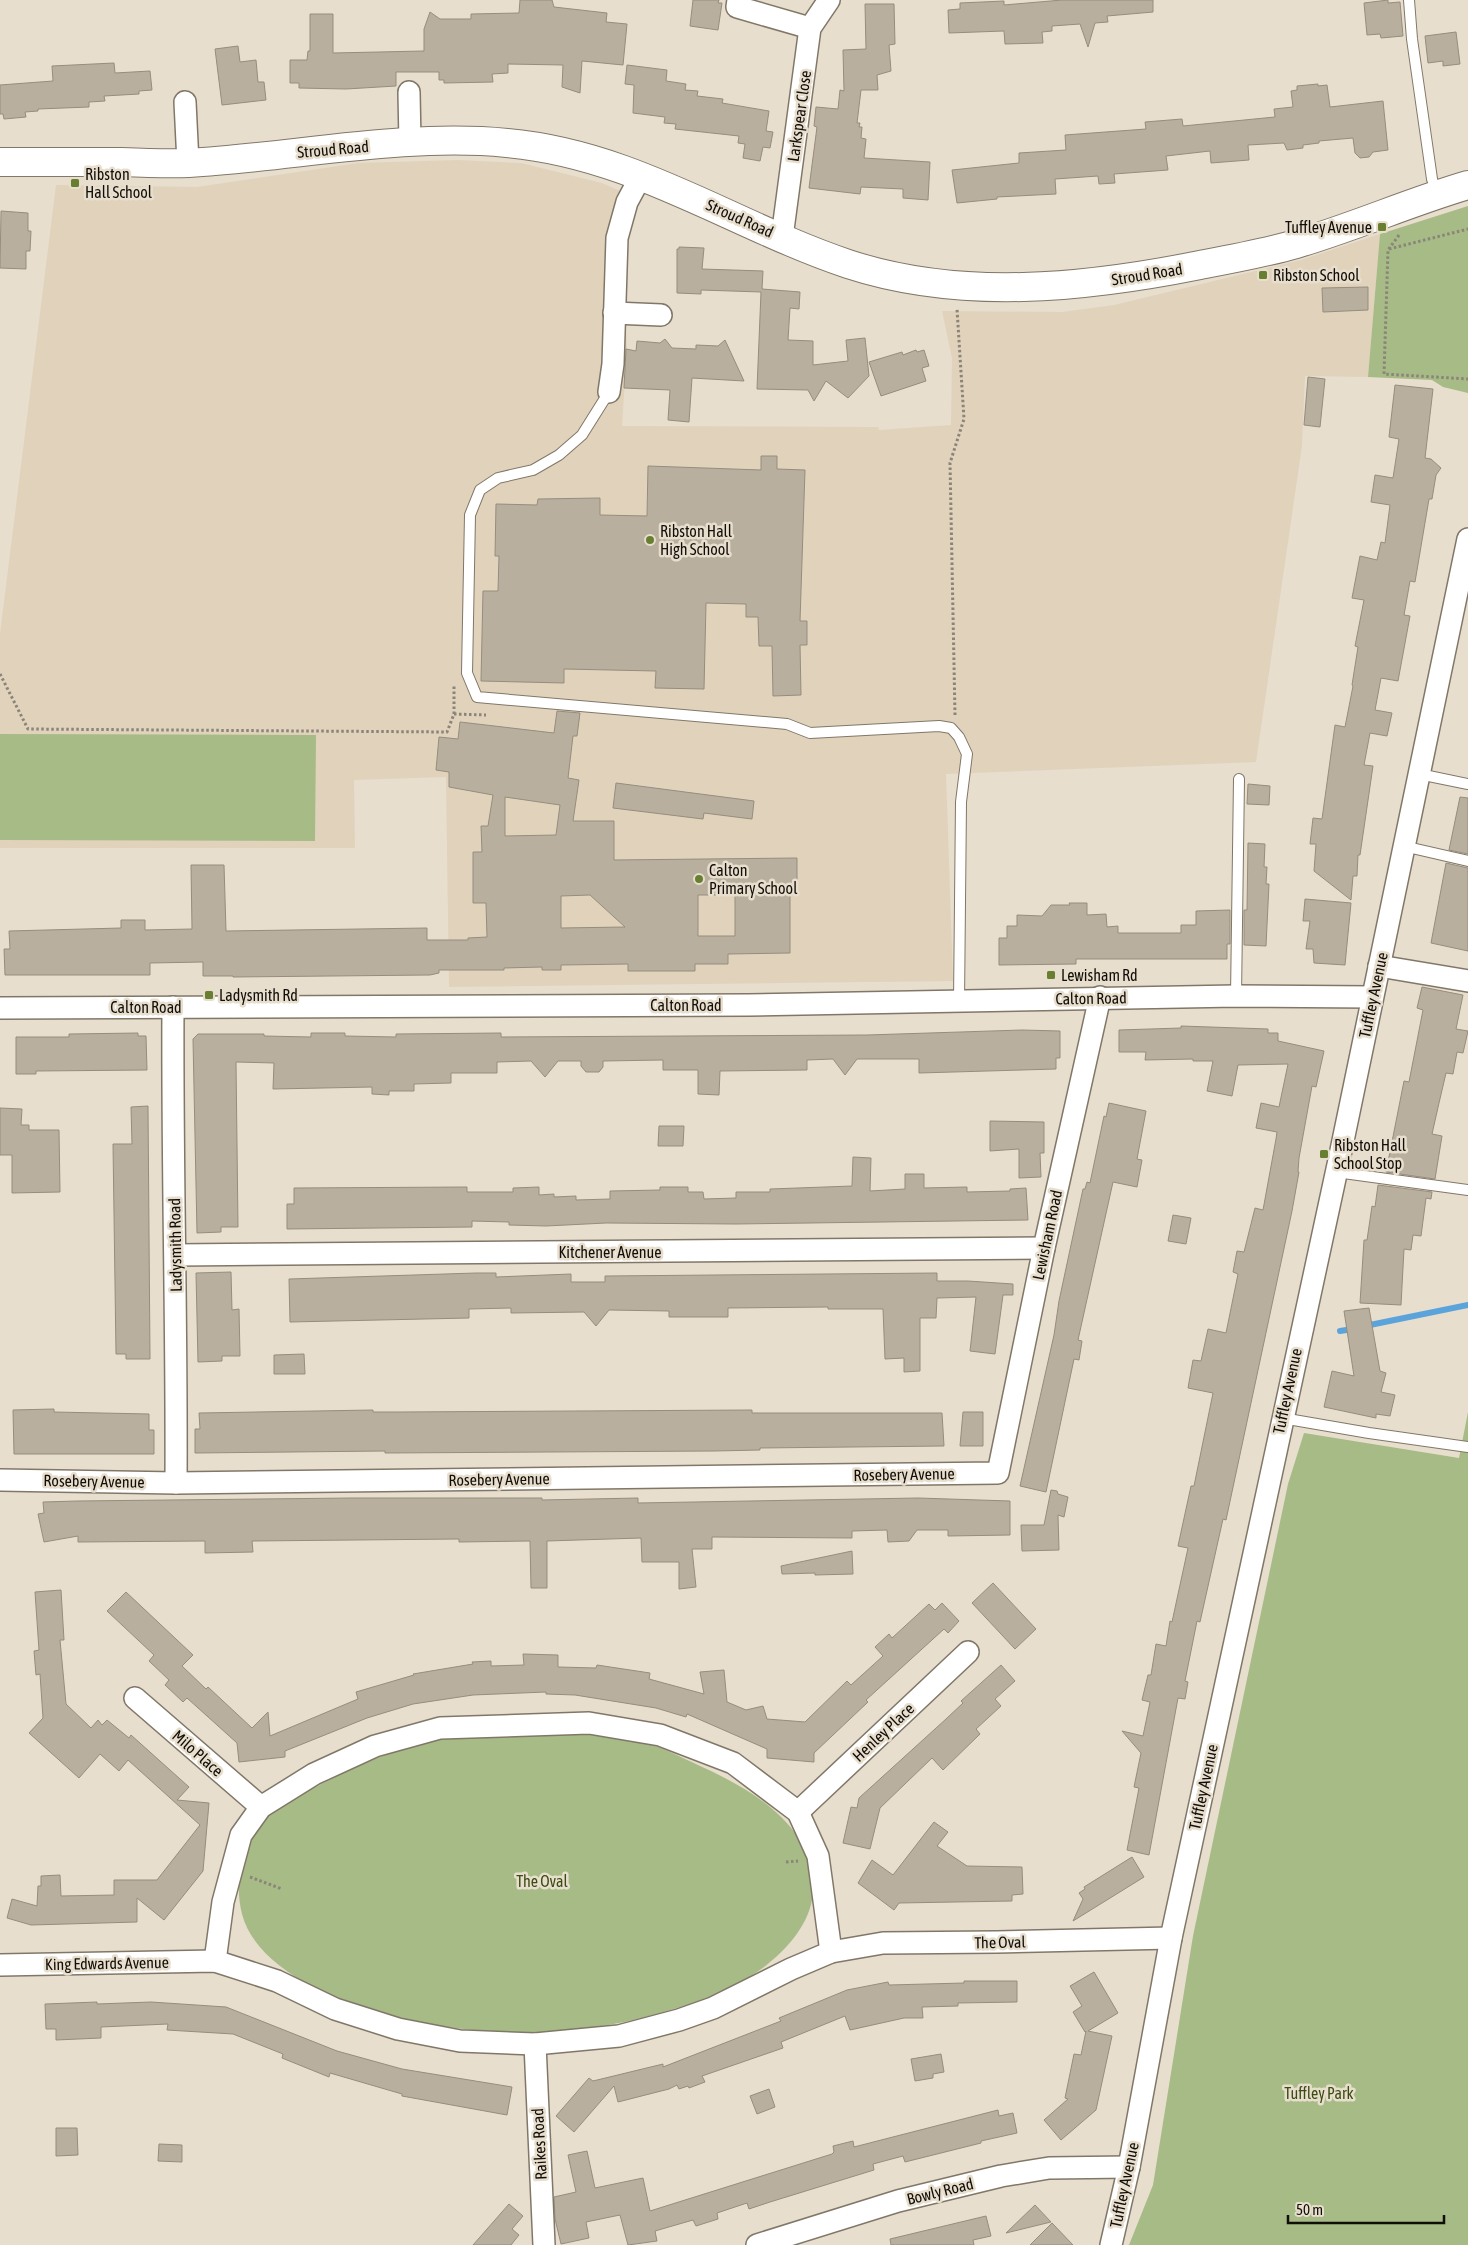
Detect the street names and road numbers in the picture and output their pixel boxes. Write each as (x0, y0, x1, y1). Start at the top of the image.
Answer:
street label: Larkspear Close (784, 69, 815, 163)
street label: Stroud Road (297, 137, 369, 161)
street label: Stroud Road (704, 195, 776, 241)
street label: Stroud Road (1110, 260, 1184, 288)
street label: Tuffley Avenue (1355, 951, 1392, 1040)
street label: Calton Road (1055, 988, 1127, 1008)
street label: Calton Road (650, 996, 722, 1014)
street label: Calton Road (110, 998, 182, 1016)
street label: Lewisham Road (1029, 1188, 1065, 1282)
street label: Ladysmith Road (165, 1198, 186, 1292)
street label: Kitchener Avenue (558, 1243, 662, 1261)
street label: Tuffley Avenue (1269, 1347, 1306, 1436)
street label: Rosebery Avenue (853, 1464, 955, 1485)
street label: Rosebery Avenue (448, 1469, 550, 1490)
street label: Rosebery Avenue (43, 1471, 145, 1492)
street label: Henley Place (849, 1699, 918, 1766)
street label: Milo Place (169, 1726, 227, 1780)
street label: Tuffley Avenue (1185, 1743, 1222, 1832)
street label: The Oval (974, 1933, 1027, 1951)
street label: King Edwards Avenue (45, 1953, 169, 1974)
street label: Raikes Road (528, 2108, 550, 2180)
street label: Tuffley Avenue (1106, 2141, 1143, 2230)
street label: Bowly Road (905, 2174, 975, 2209)

